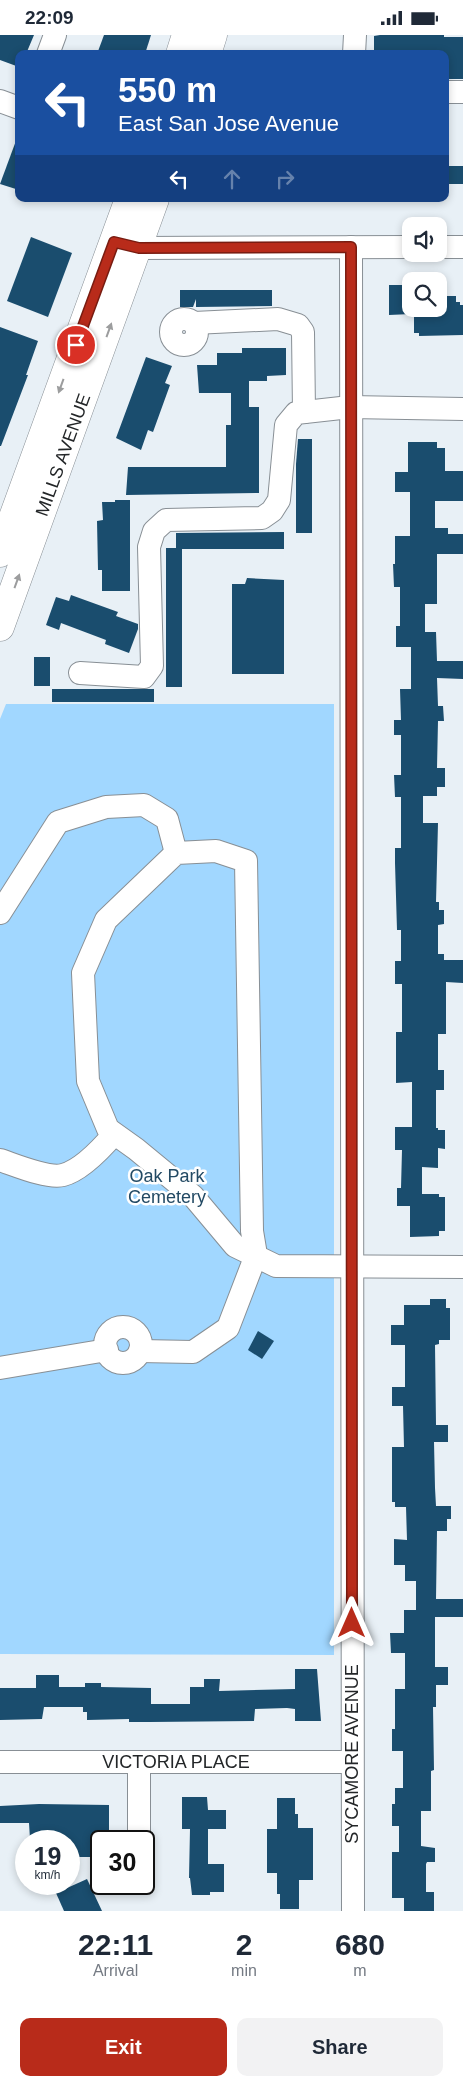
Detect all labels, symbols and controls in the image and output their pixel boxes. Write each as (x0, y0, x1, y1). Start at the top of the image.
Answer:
text: 22:09 (25, 7, 74, 28)
icon: left (35, 70, 100, 135)
text: 550 m (118, 70, 217, 109)
text: East San Jose Avenue (118, 111, 339, 136)
icon: left (165, 165, 193, 193)
icon: ahead (218, 165, 246, 193)
icon: right (271, 165, 299, 193)
map controls (402, 217, 447, 317)
button: sound (402, 217, 447, 262)
button: search (402, 272, 447, 317)
one-way arrow (105, 322, 113, 337)
pin (55, 324, 97, 366)
icon: arrive (62, 331, 90, 359)
one-way arrow (57, 379, 65, 394)
street label: MILLS AVENUE (32, 391, 94, 519)
one-way arrow (13, 573, 21, 588)
park label: Oak Park Cemetery (128, 1166, 206, 1207)
position arrow (325, 1596, 377, 1648)
street label: SYCAMORE AVENUE (342, 1664, 362, 1844)
street label: VICTORIA PLACE (102, 1752, 250, 1772)
speed limit sign: 30 (90, 1830, 155, 1895)
text: 19 (34, 1842, 61, 1870)
text: km/h (34, 1868, 61, 1882)
text: 22:11 (78, 1928, 153, 1961)
text: 2 (236, 1928, 252, 1961)
text: 680 (335, 1928, 385, 1961)
text: Arrival (93, 1962, 138, 1979)
text: min (231, 1962, 257, 1979)
text: m (353, 1962, 367, 1979)
button: Exit (20, 2018, 227, 2076)
button: Share (237, 2018, 443, 2076)

